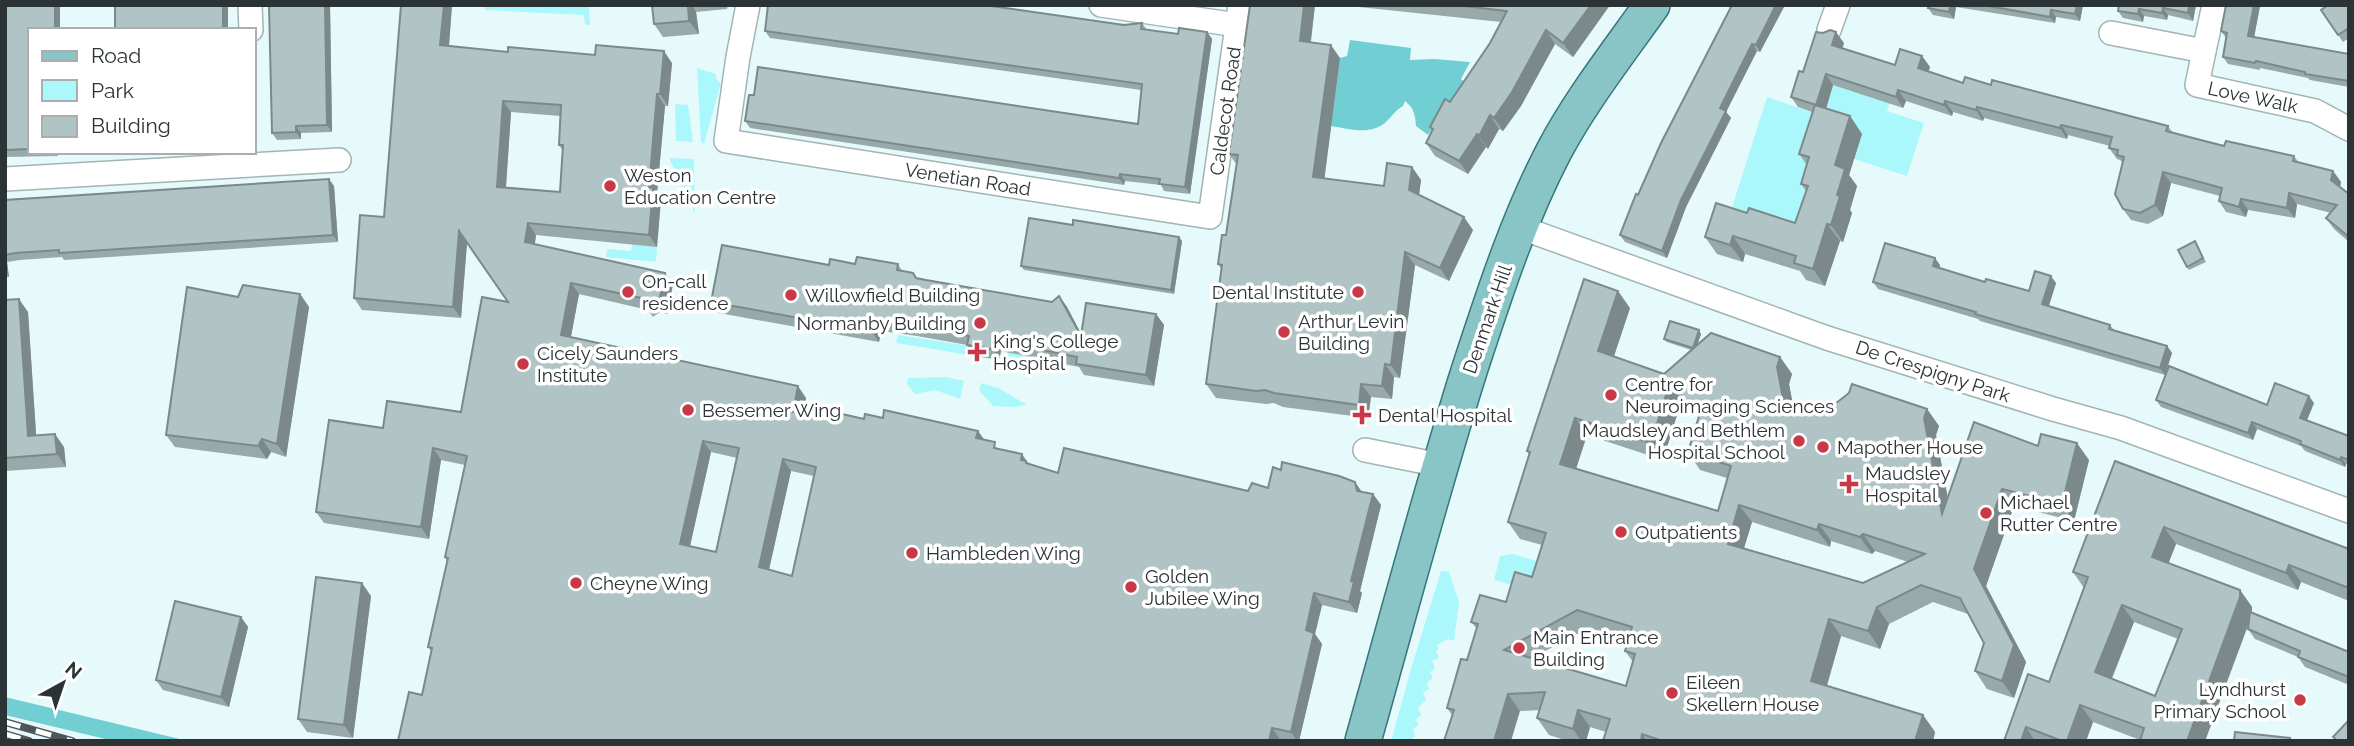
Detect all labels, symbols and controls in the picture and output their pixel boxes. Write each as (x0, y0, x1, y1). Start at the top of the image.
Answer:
legend (28, 28, 256, 154)
text: Road (91, 43, 141, 68)
street label: Caldecot Road (1205, 45, 1245, 177)
street label: Love Walk (2206, 77, 2300, 117)
text: Park (91, 78, 134, 103)
text: Building (91, 113, 171, 138)
street label: Venetian Road (903, 158, 1033, 200)
place label: Weston Education Centre (624, 164, 776, 208)
marker: Weston Education Centre (602, 178, 618, 194)
street label: Denmark Hill (1458, 261, 1516, 376)
place label: On-call residence (642, 270, 728, 314)
place label: Dental Institute (1212, 281, 1344, 303)
marker: On-call residence (620, 284, 636, 300)
place label: Willowfield Building (805, 284, 980, 306)
marker: Dental Institute (1350, 284, 1366, 300)
marker: Willowfield Building (783, 287, 799, 303)
place label: Arthur Levin Building (1298, 310, 1404, 354)
place label: Normanby Building (797, 312, 966, 334)
marker: Normanby Building (972, 315, 988, 331)
marker: Arthur Levin Building (1276, 324, 1292, 340)
place label: King's College Hospital (993, 330, 1119, 374)
street label: De Crespigny Park (1853, 336, 2013, 406)
place label: Cicely Saunders Institute (537, 342, 678, 386)
marker: King's College Hospital (967, 342, 987, 362)
marker: Cicely Saunders Institute (515, 356, 531, 372)
place label: Centre for Neuroimaging Sciences (1625, 373, 1834, 417)
marker: Centre for Neuroimaging Sciences (1603, 387, 1619, 403)
place label: Bessemer Wing (702, 399, 841, 421)
marker: Bessemer Wing (680, 402, 696, 418)
place label: Dental Hospital (1378, 404, 1513, 426)
marker: Dental Hospital (1352, 405, 1372, 425)
place label: Maudsley and Bethlem Hospital School (1582, 419, 1786, 463)
marker: Maudsley and Bethlem Hospital School (1791, 433, 1807, 449)
place label: Mapother House (1837, 436, 1983, 458)
marker: Mapother House (1815, 439, 1831, 455)
place label: Maudsley Hospital (1865, 462, 1951, 506)
marker: Maudsley Hospital (1839, 474, 1859, 494)
place label: Michael Rutter Centre (2000, 491, 2117, 535)
marker: Michael Rutter Centre (1978, 505, 1994, 521)
place label: Outpatients (1635, 521, 1737, 543)
marker: Outpatients (1613, 524, 1629, 540)
place label: Hambleden Wing (926, 542, 1081, 564)
marker: Hambleden Wing (904, 545, 920, 561)
place label: Golden Jubilee Wing (1145, 565, 1260, 609)
place label: Cheyne Wing (590, 572, 709, 594)
marker: Cheyne Wing (568, 575, 584, 591)
marker: Golden Jubilee Wing (1123, 579, 1139, 595)
place label: Main Entrance Building (1533, 626, 1658, 670)
marker: Main Entrance Building (1511, 640, 1527, 656)
north arrow (28, 648, 98, 718)
text: N (61, 657, 87, 683)
place label: Eileen Skellern House (1686, 671, 1819, 715)
place label: Lyndhurst Primary School (2153, 678, 2287, 722)
marker: Eileen Skellern House (1664, 685, 1680, 701)
marker: Lyndhurst Primary School (2292, 692, 2308, 708)

